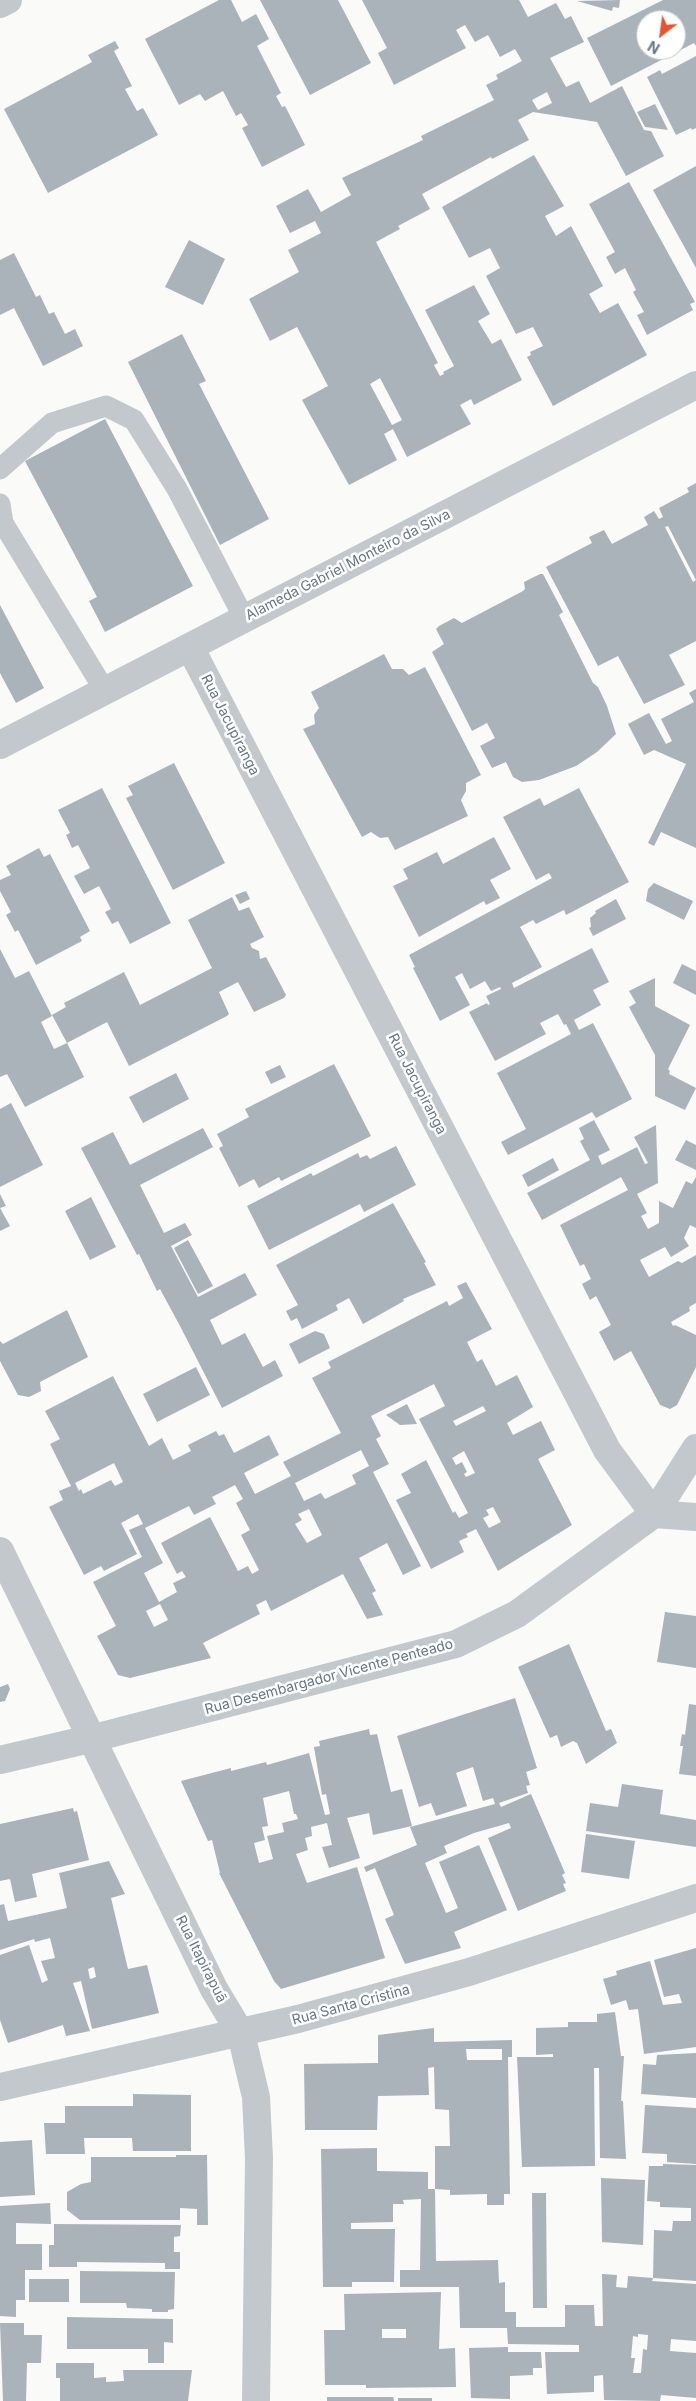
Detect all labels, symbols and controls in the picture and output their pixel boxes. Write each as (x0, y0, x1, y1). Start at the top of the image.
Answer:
north arrow (636, 10, 686, 60)
text: N (645, 38, 663, 58)
street label: Alameda Gabriel Monteiro da Silva (243, 506, 453, 624)
street label: Rua Jacupiranga (197, 672, 263, 778)
street label: Rua Jacupiranga (384, 1031, 450, 1137)
street label: Rua Desembargador Vicente Penteado (203, 1636, 455, 1718)
street label: Rua Itapirapuã (172, 1913, 230, 2005)
street label: Rua Santa Cristina (290, 1981, 412, 2029)

